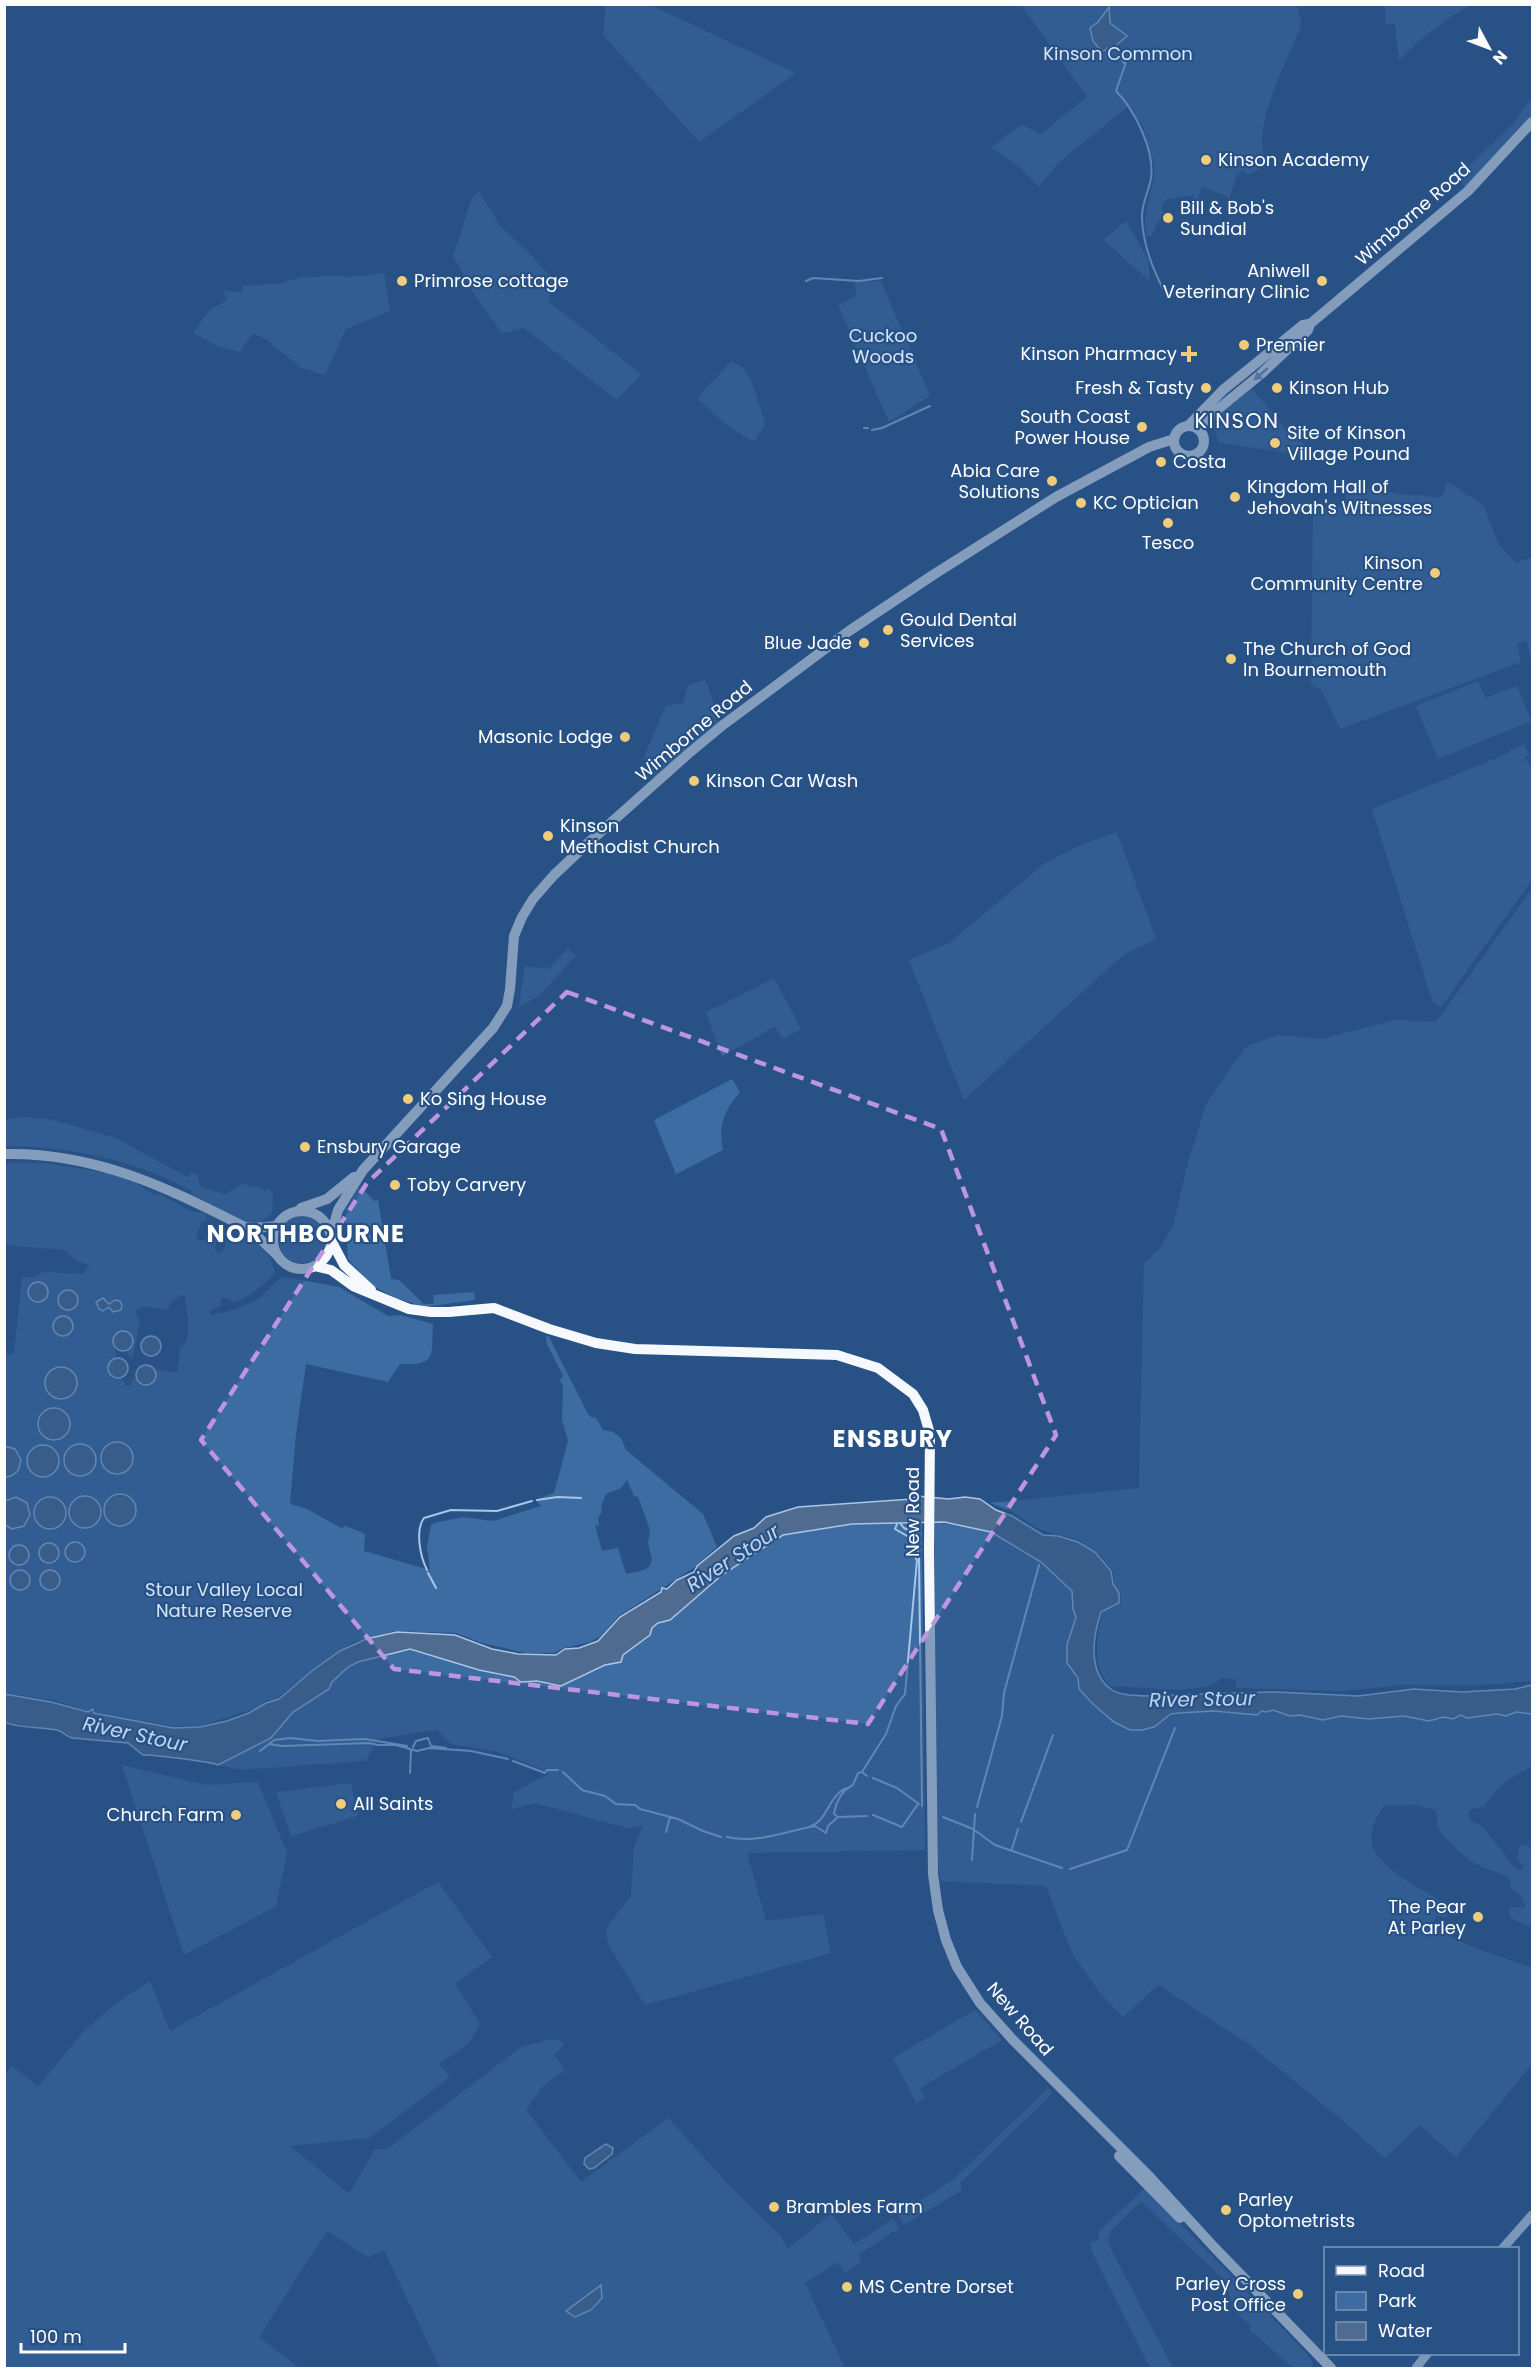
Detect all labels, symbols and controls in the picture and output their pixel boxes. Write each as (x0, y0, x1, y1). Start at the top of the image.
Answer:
north arrow (1459, 18, 1519, 78)
park label: Kinson Common (1043, 41, 1193, 66)
text: N (1487, 45, 1513, 70)
place label: Kinson Academy (1218, 147, 1369, 172)
marker: Kinson Academy (1199, 153, 1213, 167)
street label: Wimborne Road (1350, 157, 1476, 271)
place label: Bill & Bob's Sundial (1180, 195, 1274, 241)
marker: Bill & Bob's Sundial (1161, 211, 1175, 225)
place label: Aniwell Veterinary Clinic (1163, 258, 1310, 304)
place label: Primrose cottage (414, 268, 569, 293)
marker: Primrose cottage (395, 274, 409, 288)
marker: Aniwell Veterinary Clinic (1315, 274, 1329, 288)
park label: Cuckoo Woods (849, 323, 917, 369)
place label: Premier (1256, 332, 1325, 357)
marker: Premier (1237, 338, 1251, 352)
place label: Kinson Pharmacy (1020, 341, 1177, 366)
marker: Kinson Pharmacy (1182, 347, 1196, 361)
one-way arrow (1254, 367, 1269, 380)
place label: Fresh & Tasty (1075, 375, 1194, 400)
place label: Kinson Hub (1289, 375, 1389, 400)
marker: Fresh & Tasty (1199, 381, 1213, 395)
marker: Kinson Hub (1270, 381, 1284, 395)
place label: South Coast Power House (1015, 404, 1130, 450)
district label: KINSON (1194, 406, 1280, 435)
marker: South Coast Power House (1135, 420, 1149, 434)
place label: Site of Kinson Village Pound (1287, 420, 1410, 466)
marker: Site of Kinson Village Pound (1268, 436, 1282, 450)
place label: Costa (1173, 449, 1227, 474)
marker: Costa (1154, 455, 1168, 469)
place label: Abia Care Solutions (950, 458, 1040, 504)
marker: Abia Care Solutions (1045, 474, 1059, 488)
place label: Kingdom Hall of Jehovah's Witnesses (1247, 474, 1432, 520)
place label: KC Optician (1093, 490, 1199, 515)
marker: Kingdom Hall of Jehovah's Witnesses (1228, 490, 1242, 504)
marker: KC Optician (1074, 496, 1088, 510)
marker: Tesco (1161, 516, 1175, 530)
place label: Tesco (1142, 530, 1194, 555)
place label: Kinson Community Centre (1251, 550, 1423, 596)
marker: Kinson Community Centre (1428, 566, 1442, 580)
place label: Gould Dental Services (900, 607, 1017, 653)
marker: Gould Dental Services (881, 623, 895, 637)
place label: Blue Jade (764, 630, 852, 655)
marker: Blue Jade (857, 636, 871, 650)
place label: The Church of God In Bournemouth (1243, 636, 1411, 682)
marker: The Church of God In Bournemouth (1224, 652, 1238, 666)
street label: Wimborne Road (630, 674, 757, 787)
place label: Masonic Lodge (478, 724, 613, 749)
marker: Masonic Lodge (618, 730, 632, 744)
place label: Kinson Car Wash (706, 768, 858, 793)
marker: Kinson Car Wash (687, 774, 701, 788)
place label: Kinson Methodist Church (560, 813, 720, 859)
marker: Kinson Methodist Church (541, 829, 555, 843)
place label: Ko Sing House (420, 1086, 547, 1111)
marker: Ko Sing House (401, 1092, 415, 1106)
place label: Ensbury Garage (317, 1134, 461, 1159)
marker: Ensbury Garage (298, 1140, 312, 1154)
place label: Toby Carvery (407, 1172, 526, 1197)
marker: Toby Carvery (388, 1178, 402, 1192)
district label: NORTHBOURNE (206, 1217, 406, 1250)
district label: ENSBURY (833, 1422, 953, 1455)
street label: New Road (900, 1467, 925, 1557)
water label: River Stour (681, 1517, 786, 1599)
park label: Stour Valley Local Nature Reserve (145, 1577, 303, 1623)
water label: River Stour (1149, 1684, 1256, 1714)
water label: River Stour (80, 1709, 190, 1759)
place label: All Saints (353, 1791, 433, 1816)
marker: All Saints (334, 1797, 348, 1811)
place label: Church Farm (107, 1802, 224, 1827)
marker: Church Farm (229, 1808, 243, 1822)
place label: The Pear At Parley (1387, 1894, 1466, 1940)
marker: The Pear At Parley (1471, 1910, 1485, 1924)
street label: New Road (981, 1976, 1059, 2061)
place label: Parley Optometrists (1238, 2187, 1355, 2233)
place label: Brambles Farm (786, 2194, 923, 2219)
marker: Brambles Farm (767, 2200, 781, 2214)
marker: Parley Optometrists (1219, 2203, 1233, 2217)
legend (1324, 2247, 1519, 2355)
text: Road (1378, 2258, 1425, 2283)
place label: Parley Cross Post Office (1175, 2271, 1286, 2317)
place label: MS Centre Dorset (859, 2274, 1014, 2299)
marker: MS Centre Dorset (840, 2280, 854, 2294)
marker: Parley Cross Post Office (1291, 2287, 1305, 2301)
text: Park (1378, 2288, 1417, 2313)
scale bar (21, 2316, 124, 2354)
text: Water (1378, 2318, 1432, 2343)
text: 100 m (30, 2324, 82, 2349)

